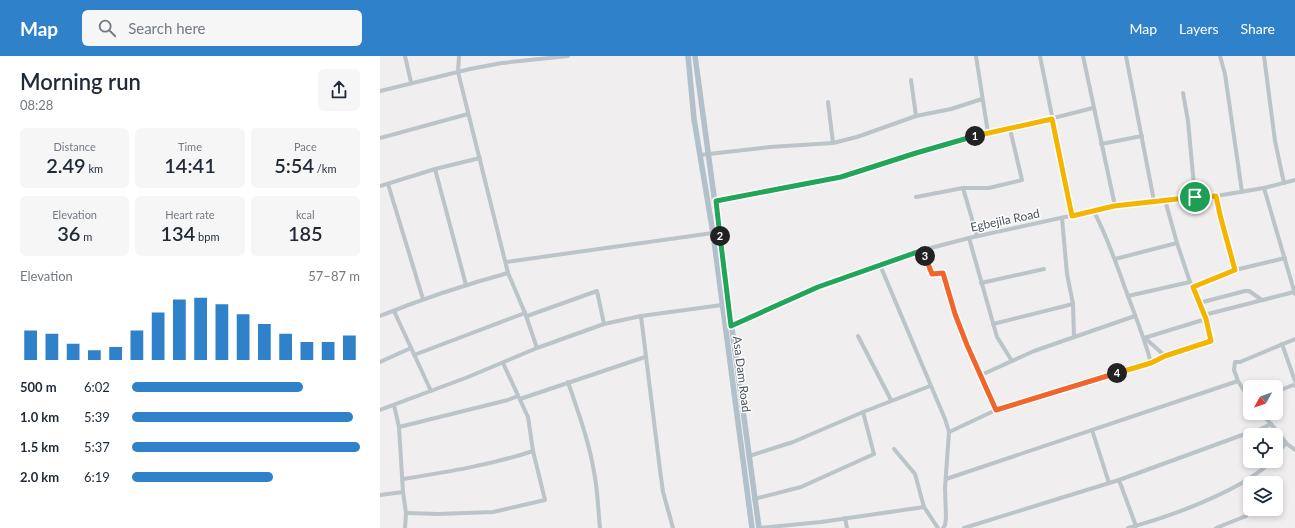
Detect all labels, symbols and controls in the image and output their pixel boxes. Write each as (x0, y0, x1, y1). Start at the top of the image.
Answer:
search box (82, 10, 362, 46)
text: Map (20, 17, 58, 40)
icon: search (96, 17, 118, 39)
text: Search here (128, 19, 206, 37)
text: Map (1129, 20, 1157, 37)
text: Layers (1179, 20, 1219, 37)
text: Share (1241, 20, 1275, 37)
text: Morning run (20, 68, 141, 95)
button: share (318, 69, 360, 111)
text: 08:28 (20, 97, 53, 113)
pin: 1 (965, 126, 985, 146)
text: 1 (972, 129, 978, 142)
text: Distance (54, 140, 96, 153)
text: Time (178, 140, 202, 153)
text: Pace (294, 140, 317, 153)
text: 2.49 (46, 153, 86, 177)
text: 14:41 (164, 153, 216, 177)
text: 5:54 (274, 153, 314, 177)
text: km (86, 162, 103, 175)
text: /km (314, 162, 336, 175)
pin (1178, 180, 1212, 214)
icon: arrive (1184, 186, 1206, 208)
street label: Egbejila Road (969, 205, 1041, 235)
text: Elevation (52, 208, 97, 221)
text: Heart rate (165, 208, 215, 221)
text: kcal (296, 208, 315, 221)
text: 36 (57, 221, 80, 245)
text: 134 (160, 221, 195, 245)
text: 185 (288, 221, 323, 245)
pin: 2 (710, 226, 730, 246)
text: 2 (717, 229, 723, 242)
text: m (80, 230, 92, 243)
text: bpm (195, 230, 220, 243)
pin: 3 (915, 246, 935, 266)
text: 3 (922, 249, 928, 262)
text: Elevation (20, 268, 73, 284)
text: 57–87 m (308, 268, 360, 284)
street label: Asa Dam Road (730, 335, 754, 413)
pin: 4 (1107, 363, 1127, 383)
text: 4 (1114, 366, 1120, 379)
text: 500 m (20, 379, 57, 395)
text: 6:02 (84, 379, 110, 395)
north arrow (1243, 380, 1283, 420)
map controls (1243, 380, 1283, 516)
text: 1.0 km (20, 409, 59, 425)
text: 5:39 (84, 409, 110, 425)
button: locate (1243, 428, 1283, 468)
text: 1.5 km (20, 439, 59, 455)
text: 5:37 (84, 439, 110, 455)
text: 2.0 km (20, 469, 59, 485)
text: 6:19 (84, 469, 110, 485)
button: layers (1243, 476, 1283, 516)

